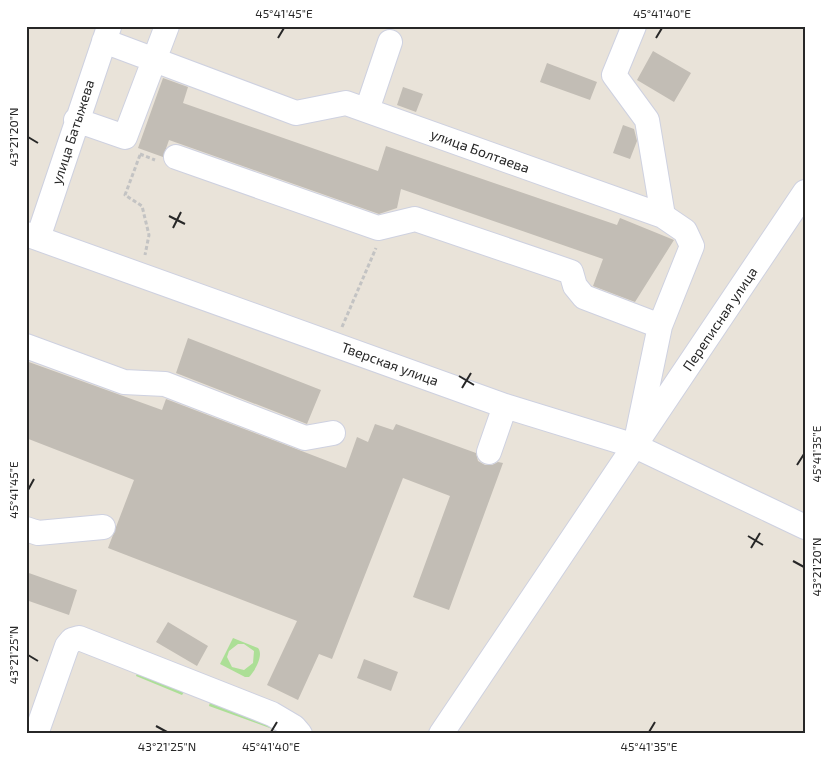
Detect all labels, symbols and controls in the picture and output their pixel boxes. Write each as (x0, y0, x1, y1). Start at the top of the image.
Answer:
text: 45°41'45"E (255, 6, 313, 20)
text: 45°41'40"E (633, 6, 691, 20)
street label: улица Батыжева (48, 77, 98, 186)
text: 43°21'20"N (6, 107, 20, 167)
street label: улица Болтаева (428, 125, 532, 176)
street label: Переписная улица (679, 264, 761, 374)
street label: Тверская улица (339, 338, 441, 389)
text: 45°41'35"E (809, 425, 823, 482)
text: 45°41'45"E (6, 461, 20, 519)
text: 43°21'20"N (809, 537, 823, 597)
text: 43°21'25"N (6, 626, 20, 684)
text: 43°21'25"N (138, 739, 196, 753)
text: 45°41'40"E (242, 739, 300, 753)
text: 45°41'35"E (621, 739, 678, 753)

